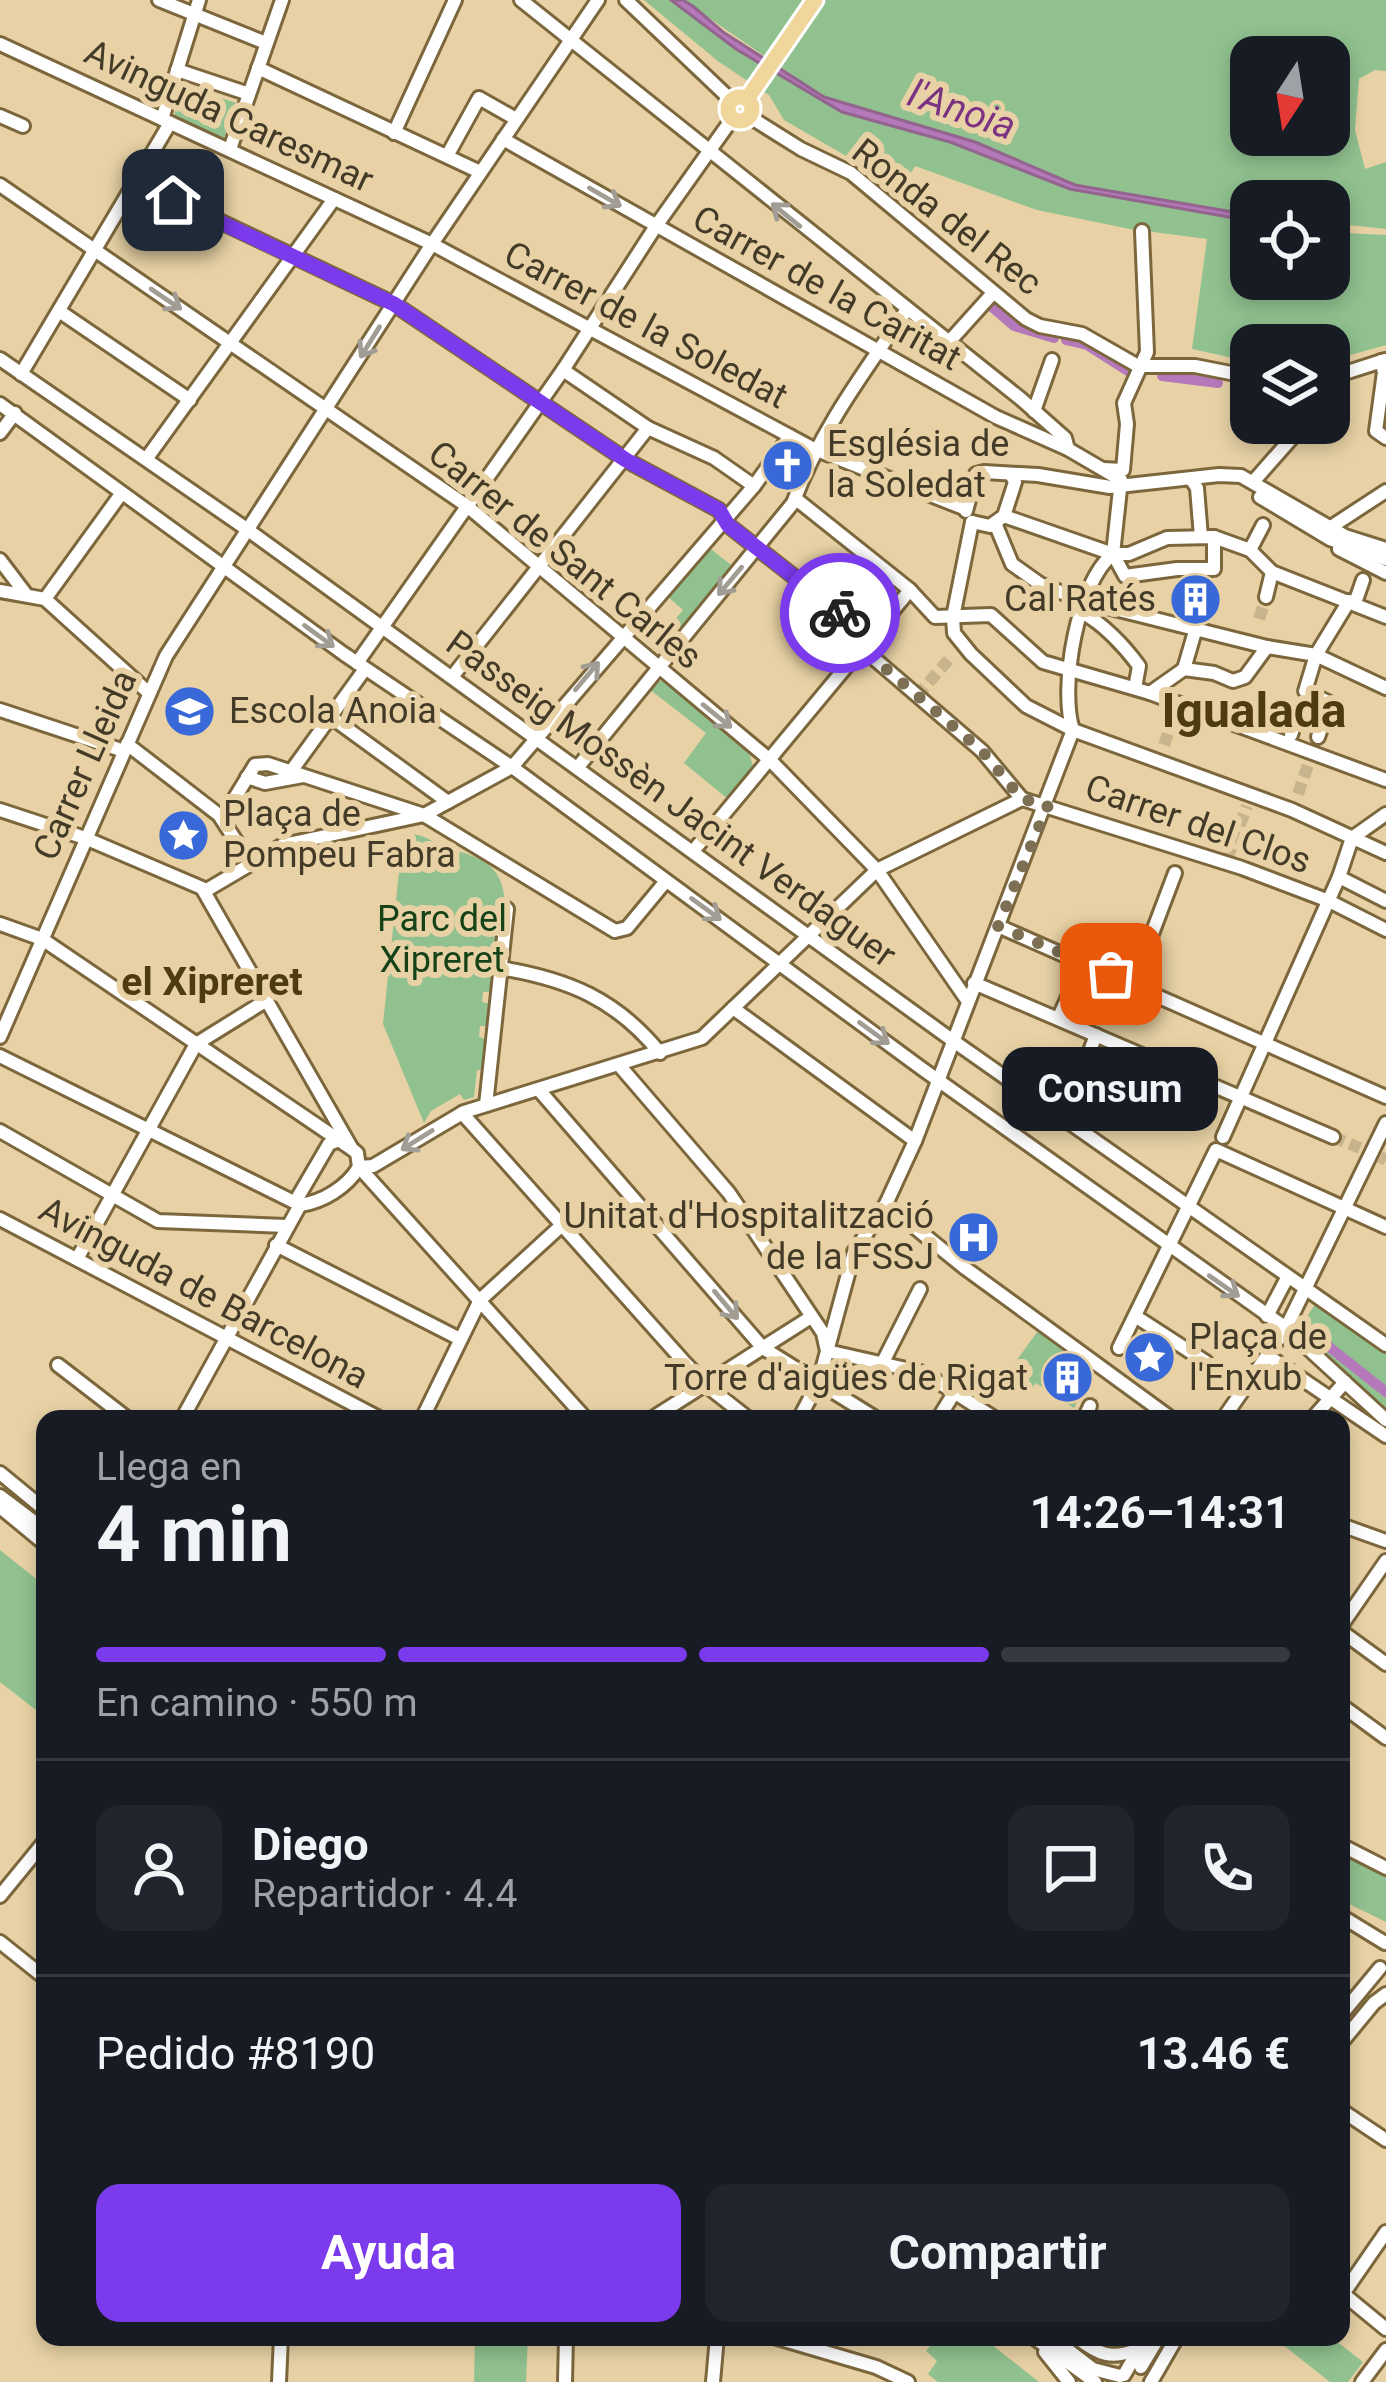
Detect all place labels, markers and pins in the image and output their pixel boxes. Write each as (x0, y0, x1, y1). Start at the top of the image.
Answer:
pin (122, 149, 224, 251)
place label: Església de la Soledat (827, 423, 1009, 506)
church icon: Església de la Soledat (760, 437, 816, 493)
building icon: Cal Ratés (1167, 571, 1223, 627)
place label: Cal Ratés (1004, 578, 1156, 620)
school or university icon: Escola Anoia (162, 683, 218, 739)
place label: Escola Anoia (229, 690, 437, 732)
place label: Plaça de Pompeu Fabra (223, 793, 456, 876)
place icon: Plaça de Pompeu Fabra (156, 807, 212, 863)
pin (1060, 923, 1162, 1025)
callout: Consum (1003, 1046, 1219, 1130)
place label: Unitat d'Hospitalització de la FSSJ (563, 1195, 934, 1278)
hospital icon: Unitat d'Hospitalització de la FSSJ (945, 1209, 1001, 1265)
place label: Plaça de l'Enxub (1189, 1316, 1327, 1399)
place icon: Plaça de l'Enxub (1122, 1330, 1178, 1386)
building icon: Torre d'aigües de Rigat (1039, 1350, 1095, 1406)
place label: Torre d'aigües de Rigat (664, 1357, 1028, 1399)

